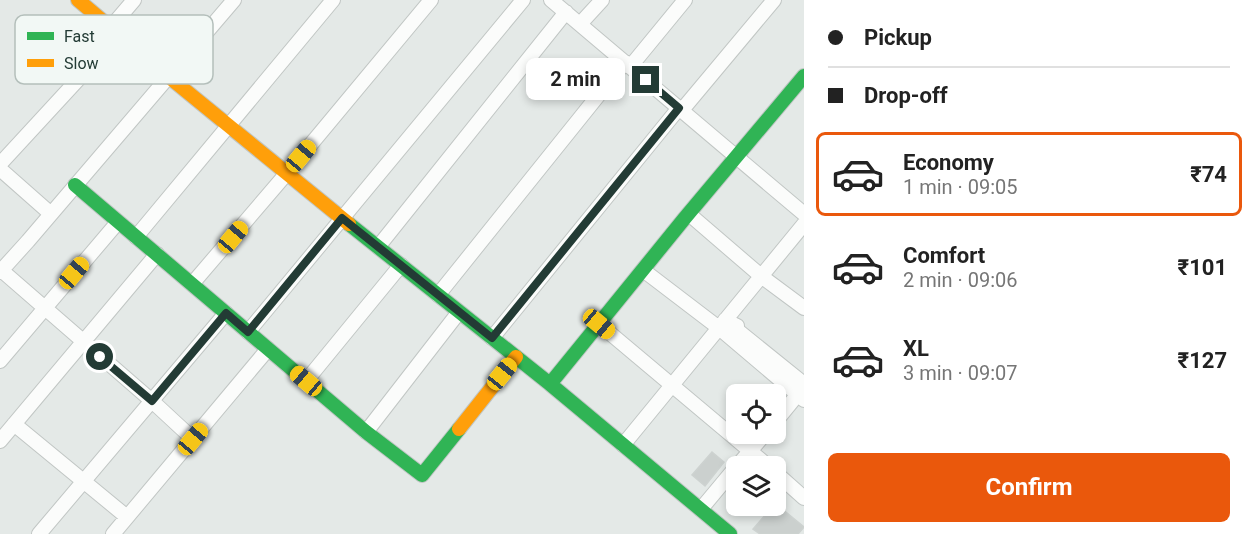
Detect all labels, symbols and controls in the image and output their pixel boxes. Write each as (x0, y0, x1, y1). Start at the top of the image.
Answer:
legend (15, 15, 213, 84)
text: Pickup (864, 25, 932, 50)
text: Fast (64, 27, 95, 46)
text: Slow (64, 54, 99, 73)
callout: 2 min (526, 59, 625, 101)
route end (632, 66, 659, 93)
text: 2 min (550, 67, 601, 91)
text: Drop-off (864, 83, 948, 108)
car (283, 136, 319, 176)
icon: car (831, 147, 885, 201)
text: Economy (903, 150, 994, 175)
text: ₹74 (1190, 162, 1227, 187)
text: 1 min · 09:05 (903, 175, 1018, 199)
car (215, 217, 251, 257)
icon: car (831, 240, 885, 294)
text: Comfort (903, 243, 985, 268)
car (56, 253, 92, 293)
text: ₹101 (1178, 255, 1227, 280)
text: 2 min · 09:06 (903, 268, 1018, 292)
car (579, 306, 619, 342)
icon: car (831, 333, 885, 387)
text: XL (903, 336, 929, 361)
route start (86, 343, 113, 370)
text: ₹127 (1178, 348, 1227, 373)
car (484, 354, 520, 394)
text: 3 min · 09:07 (903, 361, 1018, 385)
car (286, 363, 326, 399)
map controls (726, 384, 786, 516)
button: locate (726, 384, 786, 444)
car (175, 419, 211, 459)
button: Confirm (828, 453, 1230, 522)
button: layers (726, 456, 786, 516)

